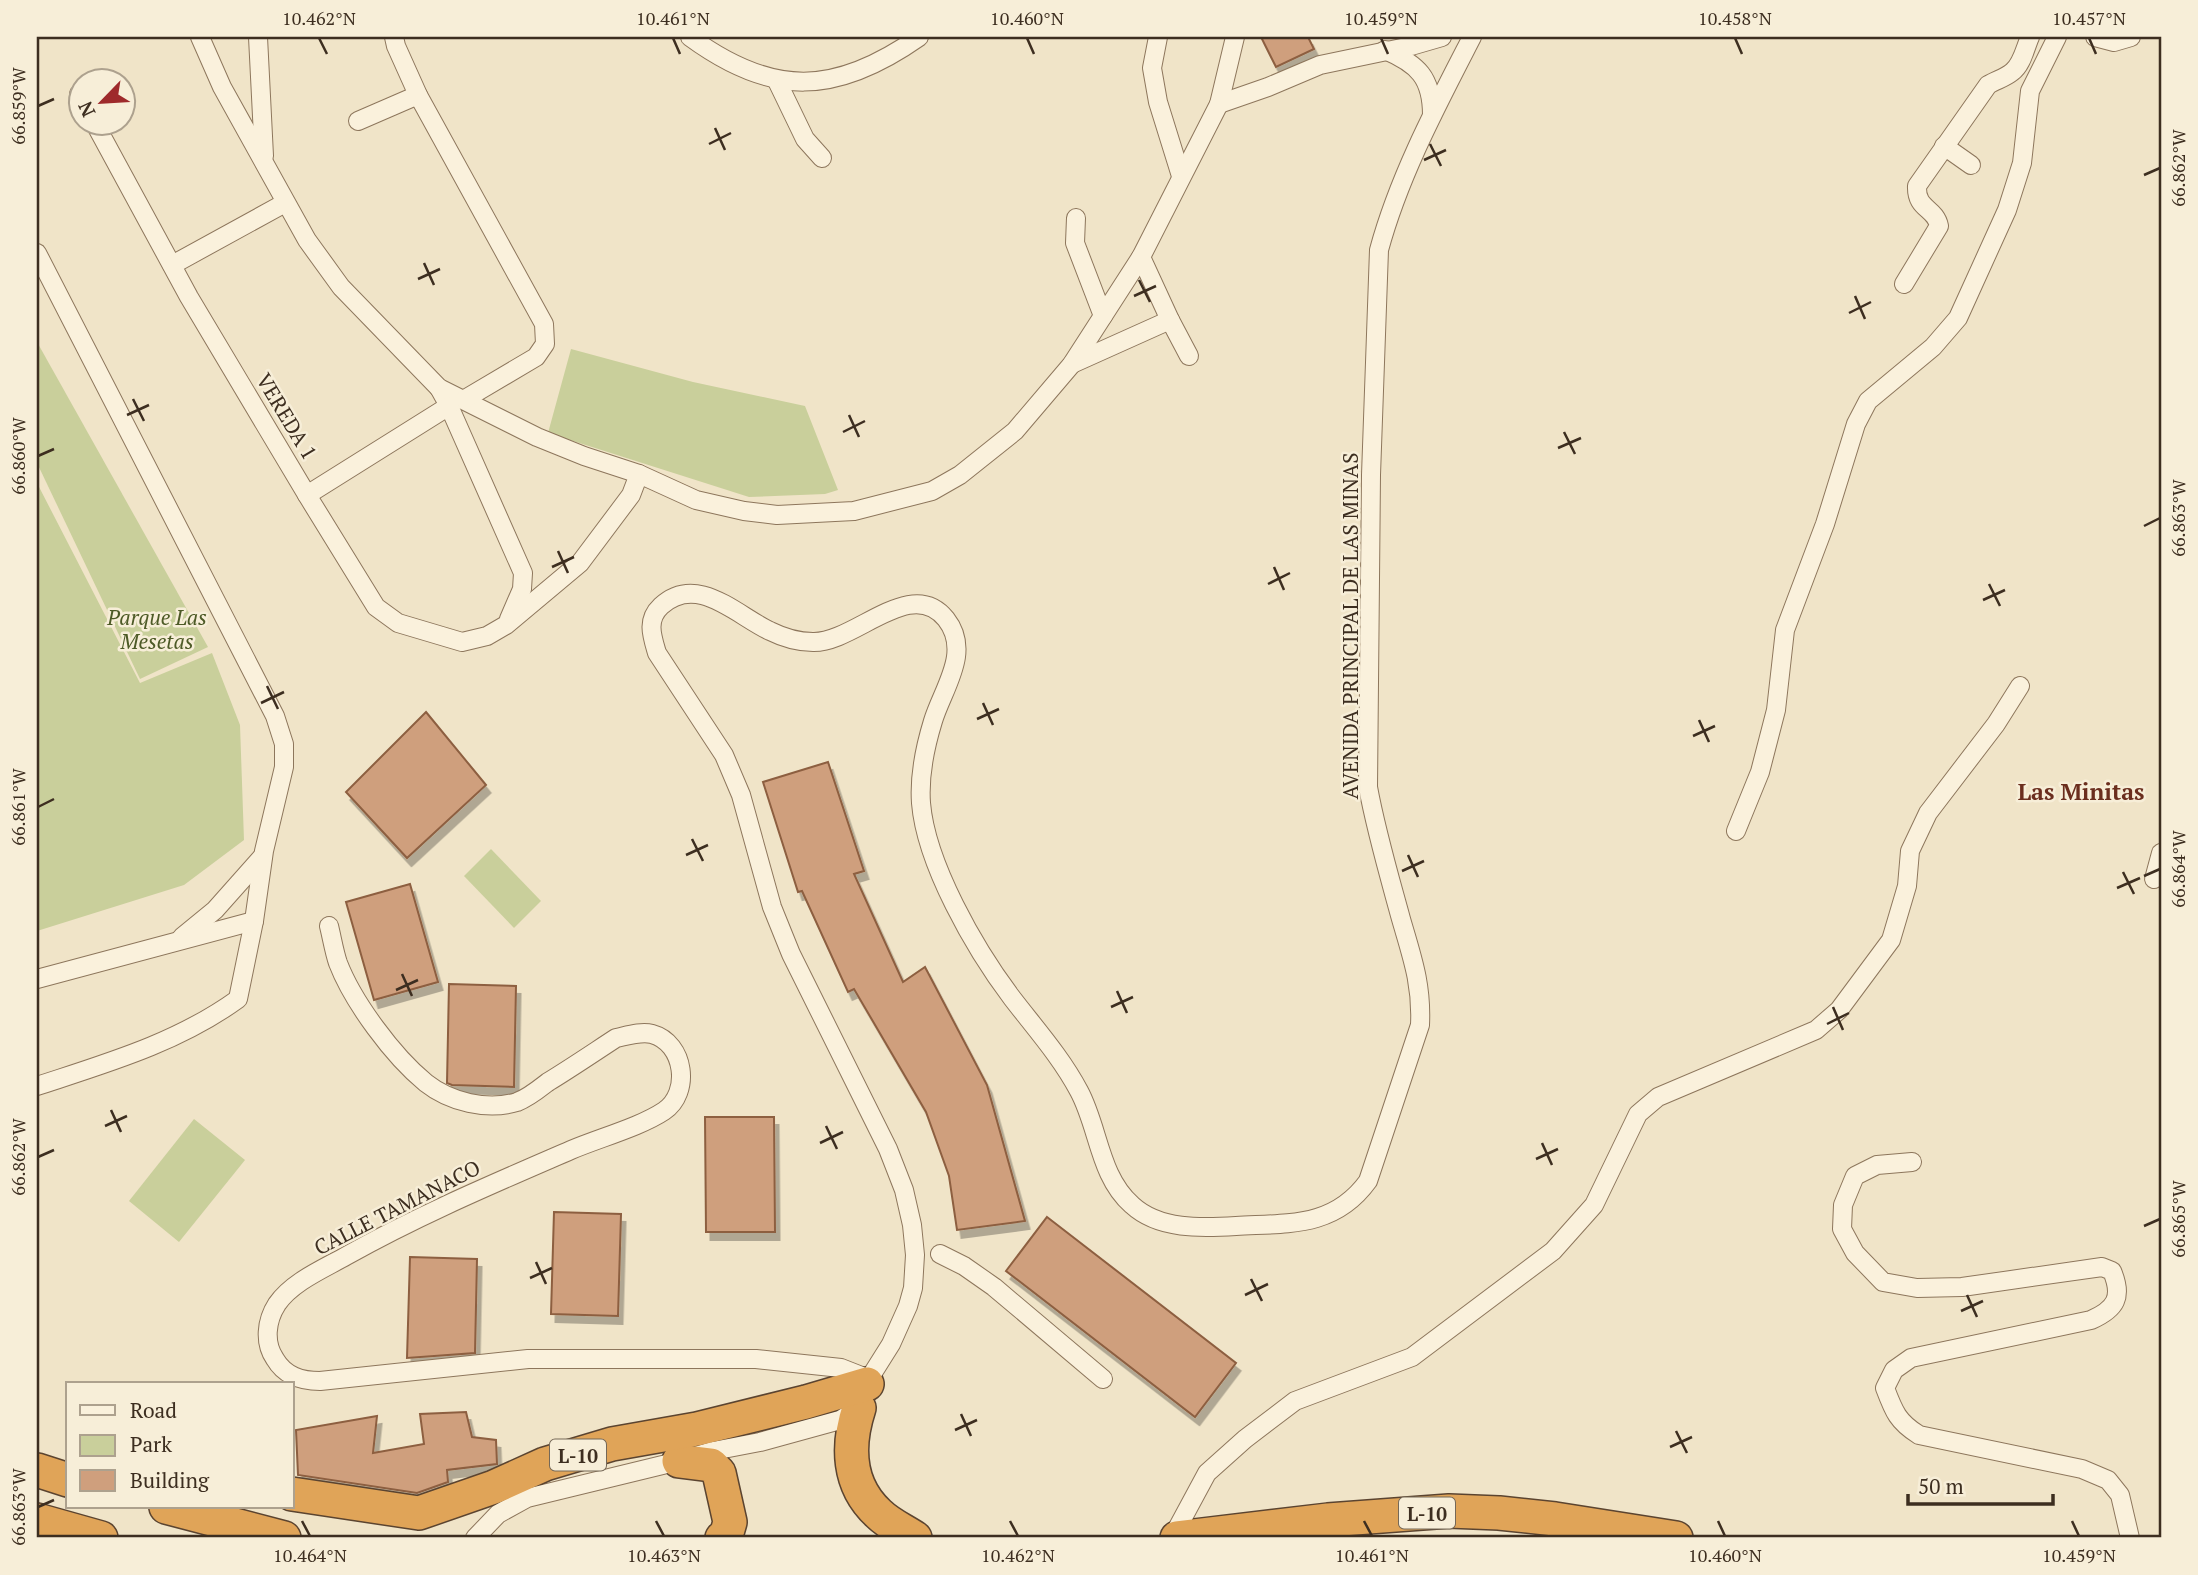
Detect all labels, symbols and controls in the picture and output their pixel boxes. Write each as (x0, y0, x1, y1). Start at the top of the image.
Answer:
text: 10.462°N (282, 6, 356, 30)
text: 10.461°N (636, 6, 710, 30)
text: 10.460°N (990, 6, 1064, 30)
text: 10.459°N (1344, 6, 1418, 30)
text: 10.458°N (1698, 6, 1772, 30)
text: 10.457°N (2052, 6, 2126, 30)
north arrow (66, 66, 136, 136)
text: 66.859°W (6, 67, 30, 145)
text: N (72, 97, 101, 121)
text: 66.862°W (2166, 129, 2190, 207)
street label: VEREDA 1 (250, 368, 324, 464)
text: 66.860°W (6, 417, 30, 495)
street label: AVENIDA PRINCIPAL DE LAS MINAS (1336, 453, 1364, 799)
text: 66.863°W (2166, 479, 2190, 557)
park label: Parque Las Mesetas (106, 603, 207, 655)
text: 66.861°W (6, 768, 30, 846)
district label: Las Minitas (2018, 776, 2144, 807)
text: 66.864°W (2166, 830, 2190, 908)
text: 66.862°W (6, 1118, 30, 1196)
street label: CALLE TAMANACO (309, 1153, 485, 1261)
text: 66.865°W (2166, 1180, 2190, 1258)
legend (66, 1382, 294, 1508)
text: Road (130, 1396, 177, 1424)
text: Park (130, 1430, 172, 1458)
road number: L-10 (550, 1440, 606, 1470)
scale bar (1908, 1463, 2053, 1507)
text: Building (130, 1466, 210, 1494)
text: 66.863°W (6, 1468, 30, 1546)
text: 50 m (1918, 1472, 1964, 1500)
road number: L-10 (1399, 1498, 1455, 1528)
text: 10.464°N (273, 1543, 347, 1567)
text: 10.463°N (627, 1543, 701, 1567)
text: 10.462°N (981, 1543, 1055, 1567)
text: 10.461°N (1335, 1543, 1409, 1567)
text: 10.460°N (1688, 1543, 1762, 1567)
text: 10.459°N (2042, 1543, 2116, 1567)

